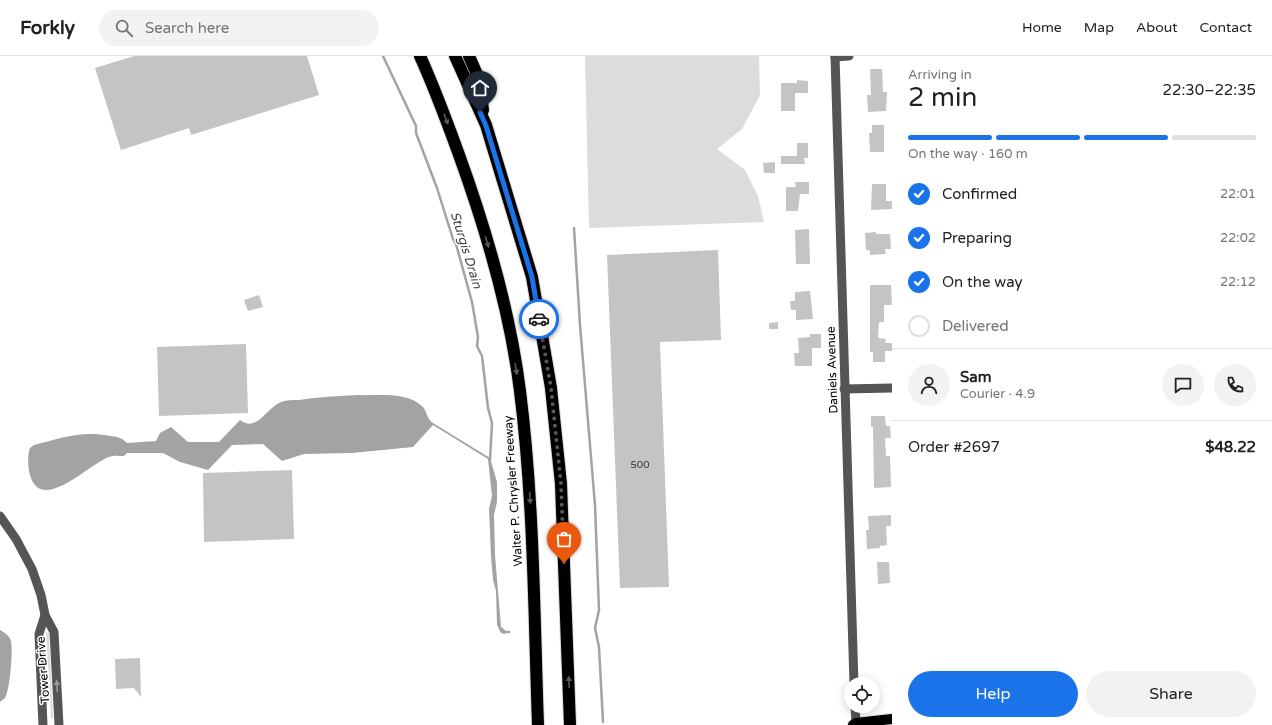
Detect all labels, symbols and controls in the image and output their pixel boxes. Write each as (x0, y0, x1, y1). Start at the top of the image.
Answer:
search box (99, 10, 379, 46)
text: Forkly (20, 17, 75, 39)
icon: search (113, 17, 135, 39)
text: Search here (145, 19, 229, 37)
text: Home (1022, 19, 1062, 36)
text: Map (1084, 19, 1114, 36)
text: About (1136, 19, 1178, 36)
text: Contact (1200, 19, 1252, 36)
text: Arriving in (908, 67, 972, 83)
pin (463, 71, 497, 112)
icon: home (469, 77, 491, 99)
text: 22:30–22:35 (1163, 81, 1256, 99)
text: 2 min (908, 82, 977, 113)
one-way arrow (443, 113, 449, 125)
text: On the way · 160 m (908, 146, 1028, 162)
icon: check (908, 183, 930, 205)
text: Confirmed (942, 185, 1017, 203)
text: 22:01 (1220, 186, 1256, 202)
water label: Sturgis Drain (447, 210, 486, 291)
icon: check (908, 227, 930, 249)
text: Preparing (942, 229, 1012, 247)
text: 22:02 (1220, 230, 1256, 246)
one-way arrow (484, 236, 490, 248)
icon: check (908, 271, 930, 293)
text: On the way (942, 273, 1022, 291)
text: 22:12 (1220, 274, 1256, 290)
courier (519, 299, 559, 339)
icon: car (528, 308, 550, 330)
text: Delivered (942, 317, 1009, 335)
street label: Daniels Avenue (823, 326, 841, 414)
one-way arrow (513, 362, 519, 375)
button: person (908, 364, 950, 406)
button: chat (1162, 364, 1204, 406)
button: phone (1214, 364, 1256, 406)
text: Sam (960, 368, 991, 386)
text: Courier · 4.9 (960, 386, 1035, 402)
street label: Walter P. Chrysler Freeway (501, 415, 525, 567)
text: Order #2697 (908, 438, 1000, 456)
text: $48.22 (1205, 438, 1256, 456)
house number: 500 (631, 459, 649, 471)
one-way arrow (526, 492, 533, 504)
pin (547, 522, 581, 563)
icon: bag (553, 528, 575, 550)
street label: Tower Drive (34, 636, 52, 704)
button: Help (908, 671, 1078, 717)
button: Share (1086, 671, 1256, 717)
one-way arrow (565, 676, 572, 688)
map controls (844, 677, 880, 713)
button: locate (844, 677, 880, 713)
one-way arrow (53, 680, 60, 692)

